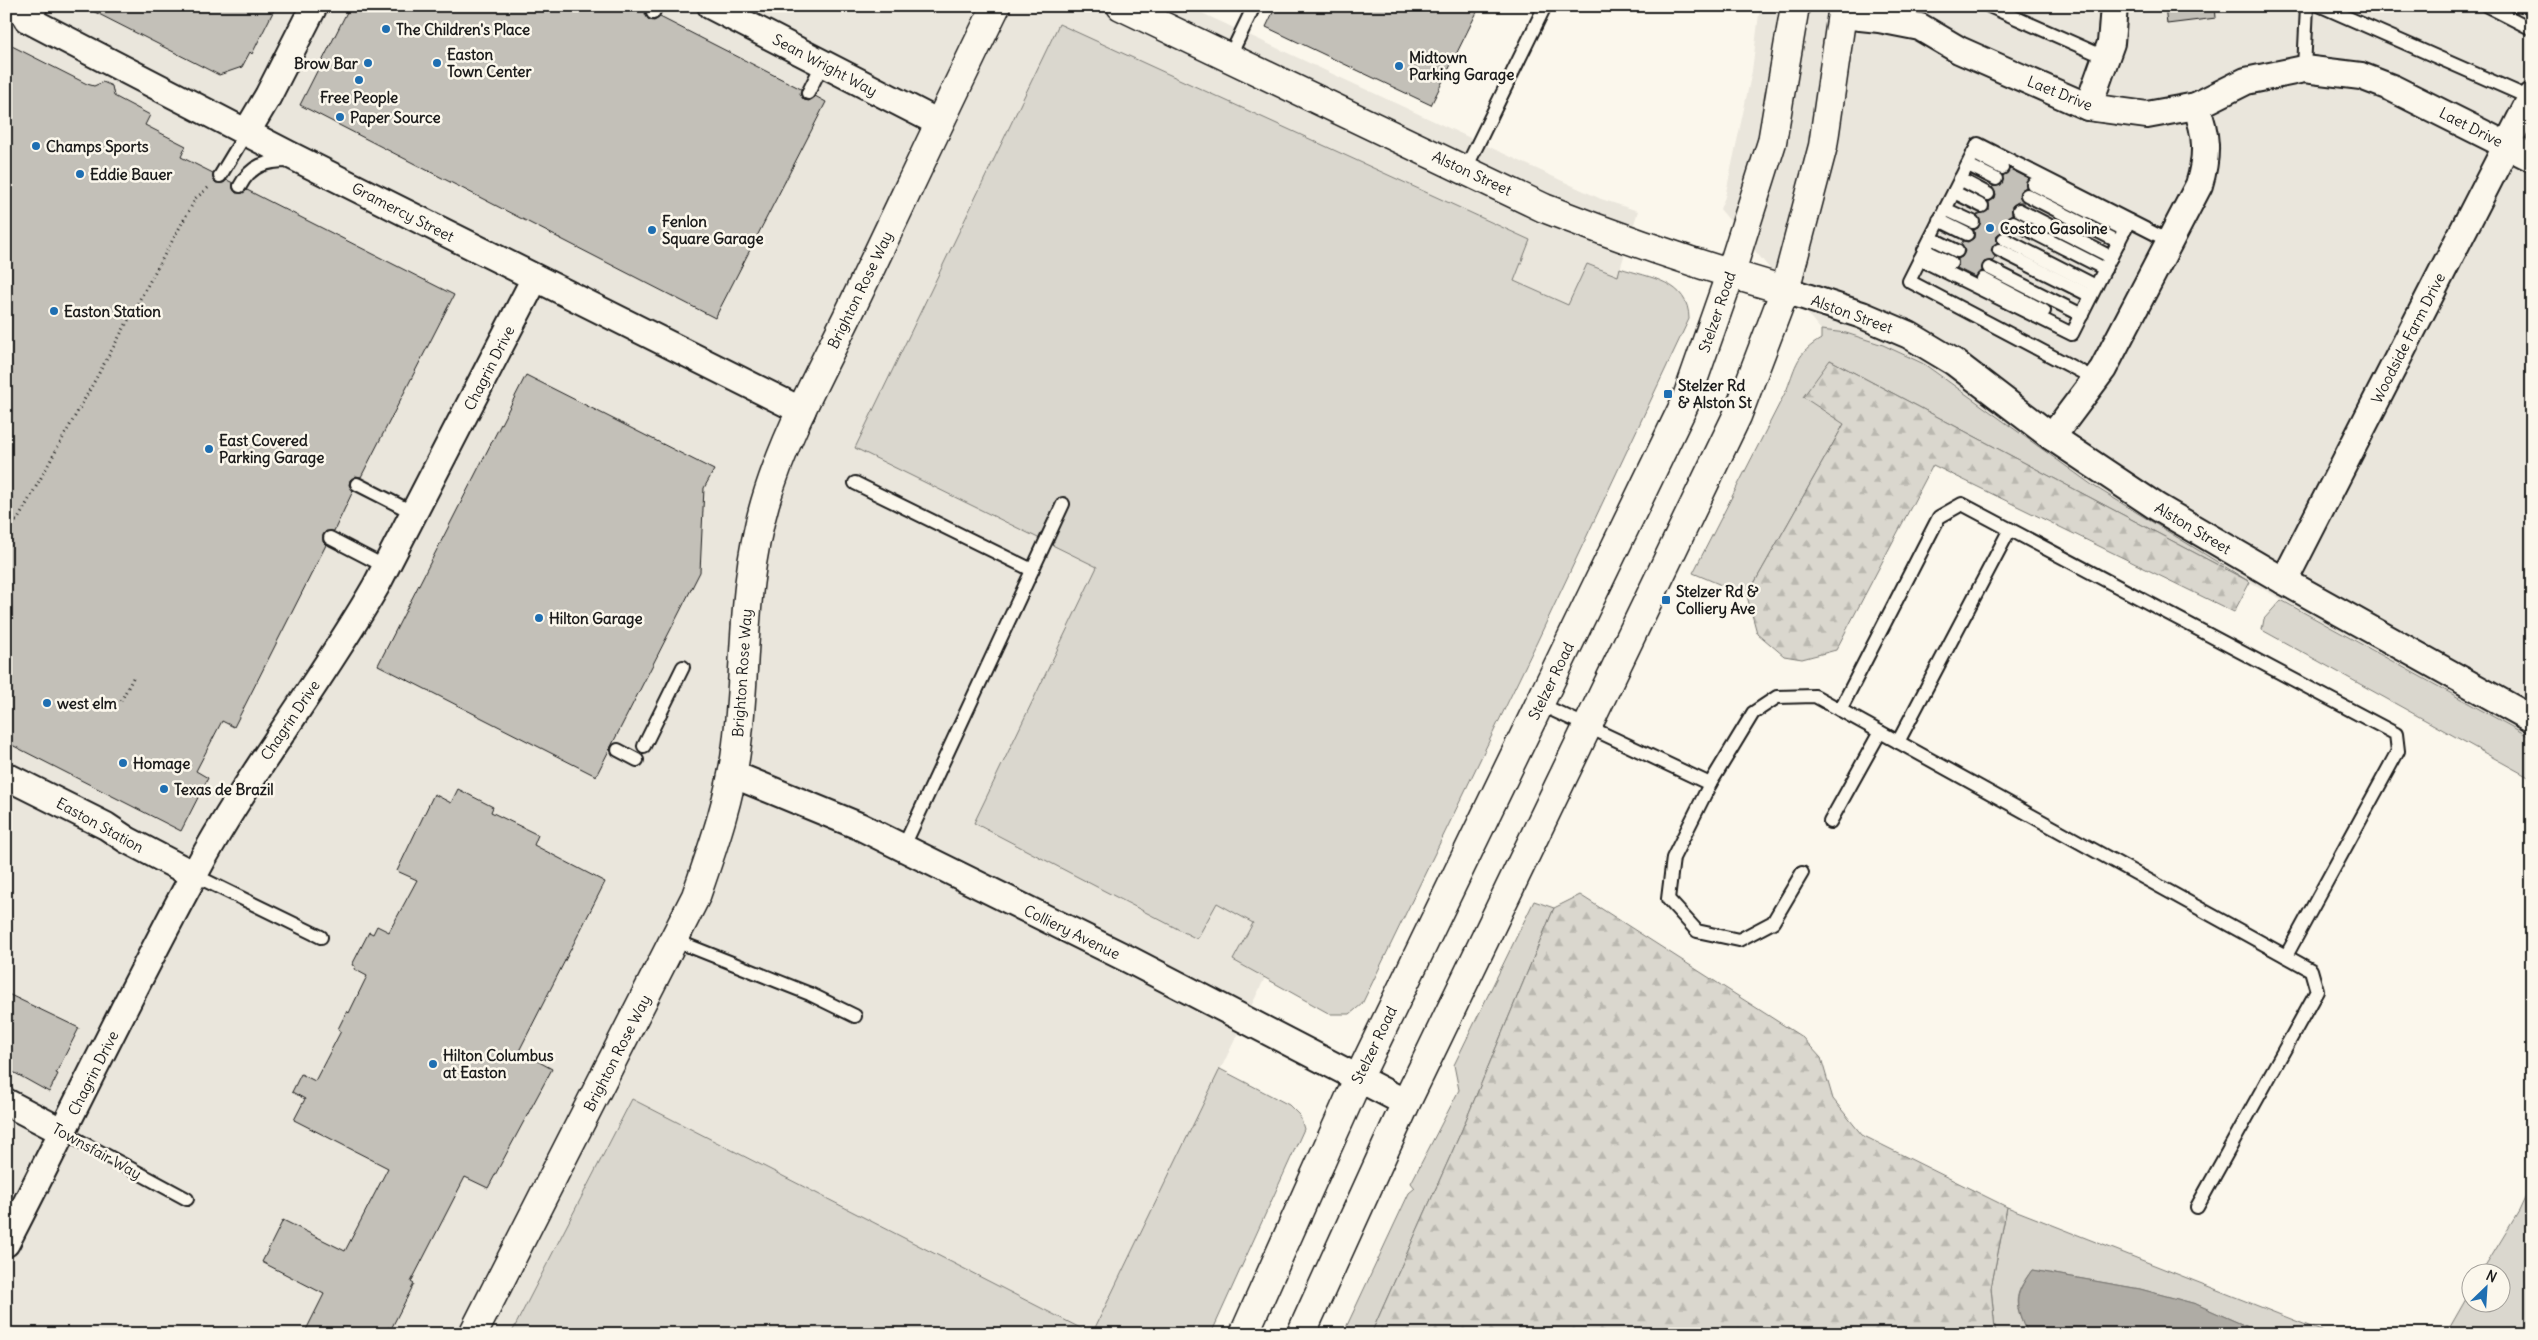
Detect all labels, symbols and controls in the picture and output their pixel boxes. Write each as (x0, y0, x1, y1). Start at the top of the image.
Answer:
place label: The Children's Place (396, 20, 530, 39)
marker: The Children's Place (380, 23, 392, 35)
street label: Sean Wright Way (769, 29, 881, 101)
place label: Easton Town Center (447, 45, 532, 81)
place label: Midtown Parking Garage (1409, 48, 1514, 85)
place label: Brow Bar (294, 54, 359, 73)
marker: Brow Bar (362, 57, 374, 69)
marker: Easton Town Center (431, 57, 443, 69)
marker: Midtown Parking Garage (1393, 60, 1405, 72)
street label: Laet Drive (2025, 71, 2095, 115)
marker: Free People (353, 74, 365, 86)
place label: Free People (320, 88, 398, 108)
street label: Laet Drive (2436, 103, 2506, 151)
place label: Paper Source (350, 108, 441, 128)
marker: Paper Source (334, 111, 346, 123)
place label: Champs Sports (46, 137, 149, 157)
marker: Champs Sports (30, 140, 42, 152)
street label: Alston Street (1429, 146, 1515, 200)
place label: Eddie Bauer (90, 165, 173, 184)
marker: Eddie Bauer (74, 168, 86, 180)
street label: Gramercy Street (349, 178, 457, 246)
place label: Fenlon Square Garage (662, 212, 764, 249)
place label: Costco Gasoline (2000, 219, 2108, 238)
marker: Costco Gasoline (1984, 222, 1996, 234)
marker: Fenlon Square Garage (646, 224, 658, 236)
street label: Brighton Rose Way (823, 228, 897, 352)
street label: Stelzer Road (1694, 269, 1740, 355)
street label: Woodside Farm Drive (2367, 270, 2449, 406)
street label: Alston Street (1809, 290, 1895, 338)
place label: Easton Station (64, 302, 161, 321)
marker: Easton Station (48, 305, 60, 317)
street label: Chagrin Drive (460, 322, 518, 414)
place label: Stelzer Rd & Alston St (1678, 376, 1753, 412)
marker: Stelzer Rd & Alston St (1662, 388, 1674, 400)
place label: East Covered Parking Garage (219, 431, 324, 468)
marker: East Covered Parking Garage (203, 443, 215, 455)
street label: Alston Street (2151, 498, 2235, 558)
place label: Stelzer Rd & Colliery Ave (1676, 582, 1759, 619)
marker: Stelzer Rd & Colliery Ave (1660, 594, 1672, 606)
street label: Brighton Rose Way (728, 608, 756, 738)
place label: Hilton Garage (549, 609, 643, 629)
marker: Hilton Garage (533, 612, 545, 624)
street label: Stelzer Road (1524, 639, 1578, 723)
street label: Chagrin Drive (256, 676, 324, 764)
place label: west elm (57, 694, 117, 713)
marker: west elm (41, 697, 53, 709)
place label: Homage (133, 754, 190, 774)
marker: Homage (117, 757, 129, 769)
place label: Texas de Brazil (174, 780, 274, 799)
marker: Texas de Brazil (158, 783, 170, 795)
street label: Easton Station (53, 793, 147, 857)
street label: Colliery Avenue (1021, 900, 1123, 964)
street label: Brighton Rose Way (579, 991, 655, 1115)
street label: Stelzer Road (1347, 1003, 1401, 1087)
street label: Chagrin Drive (64, 1027, 122, 1119)
place label: Hilton Columbus at Easton (443, 1046, 554, 1082)
marker: Hilton Columbus at Easton (427, 1058, 439, 1070)
street label: Townsfair Way (49, 1119, 145, 1183)
north arrow (2460, 1262, 2510, 1312)
text: N (2483, 1266, 2500, 1286)

